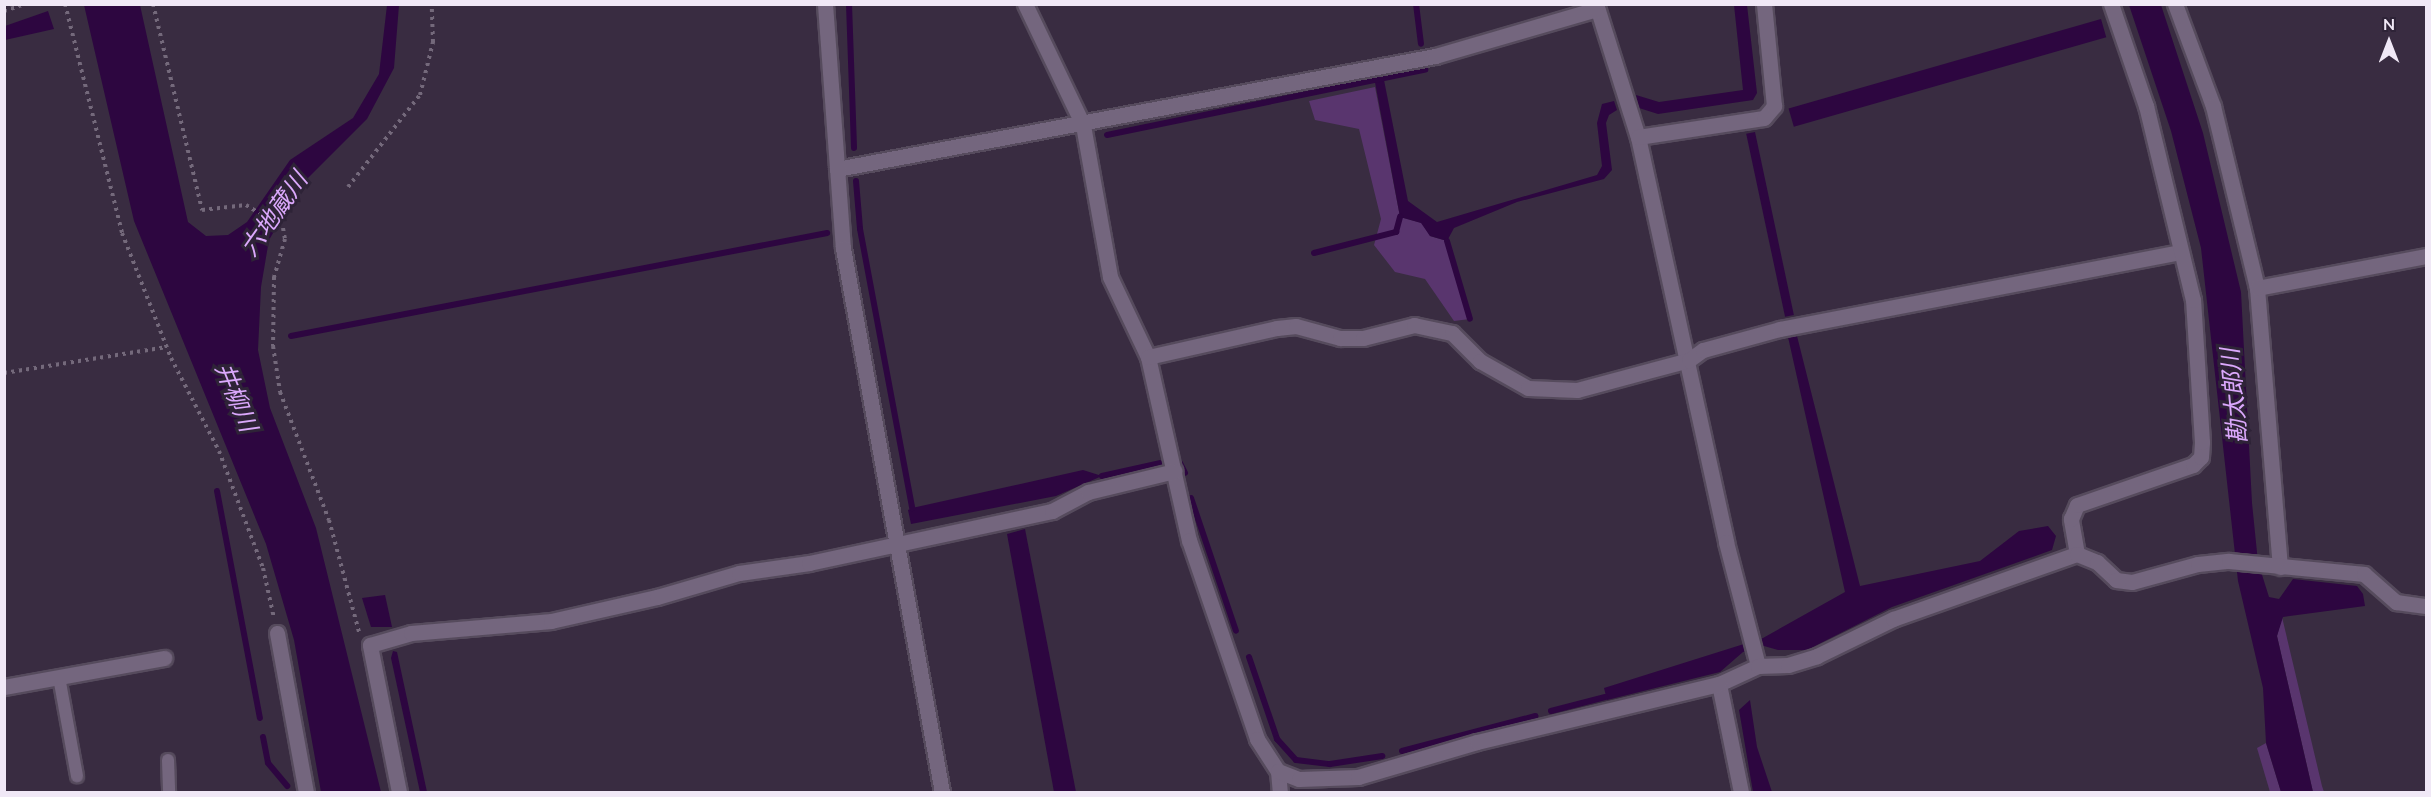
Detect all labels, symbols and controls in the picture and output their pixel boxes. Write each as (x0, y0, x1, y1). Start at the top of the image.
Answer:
north arrow (2359, 12, 2419, 72)
text: N (2383, 14, 2395, 34)
water label: 六地蔵川 (235, 166, 313, 262)
water label: 勘太郎川 (2215, 347, 2253, 445)
water label: 井柳川 (209, 358, 263, 436)

